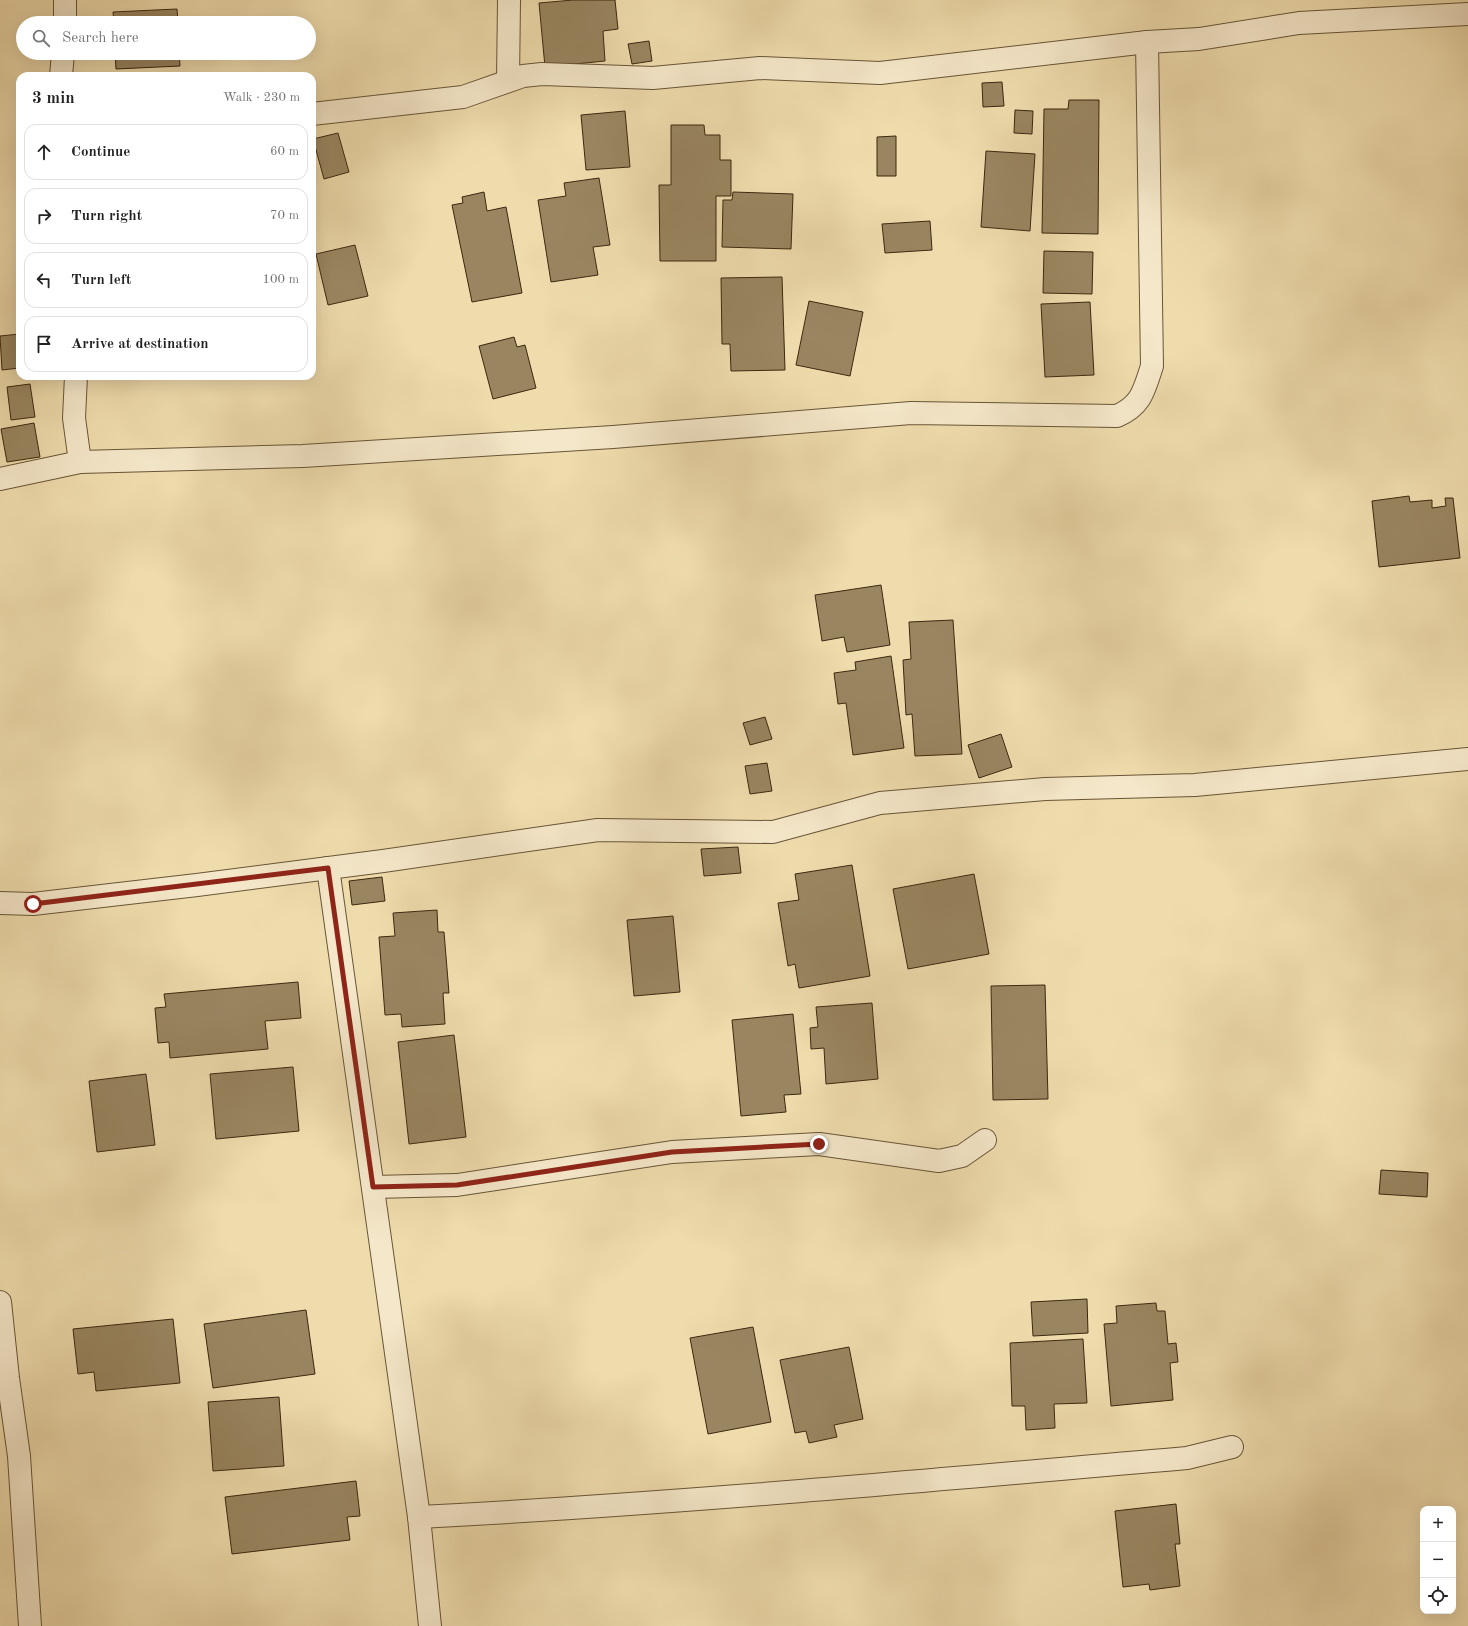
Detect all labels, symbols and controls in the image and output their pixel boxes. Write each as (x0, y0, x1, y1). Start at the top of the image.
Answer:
search box (16, 16, 316, 60)
icon: search (30, 27, 52, 49)
text: Search here (62, 31, 139, 46)
text: 3 min (32, 90, 75, 107)
text: Walk · 230 m (223, 91, 300, 104)
icon: ahead (33, 141, 55, 163)
text: Continue (71, 145, 130, 160)
text: 60 m (270, 145, 299, 158)
icon: right (33, 205, 55, 227)
text: Turn right (71, 209, 142, 224)
text: 70 m (270, 209, 299, 222)
icon: left (33, 269, 55, 291)
text: Turn left (71, 273, 131, 288)
text: 100 m (262, 273, 299, 286)
icon: arrive (33, 333, 55, 355)
text: Arrive at destination (71, 337, 209, 352)
route start (24, 895, 42, 913)
route end (810, 1135, 828, 1153)
map controls (1420, 1506, 1456, 1614)
button: + (1420, 1506, 1456, 1542)
button: − (1420, 1542, 1456, 1578)
button: locate (1420, 1578, 1456, 1614)

